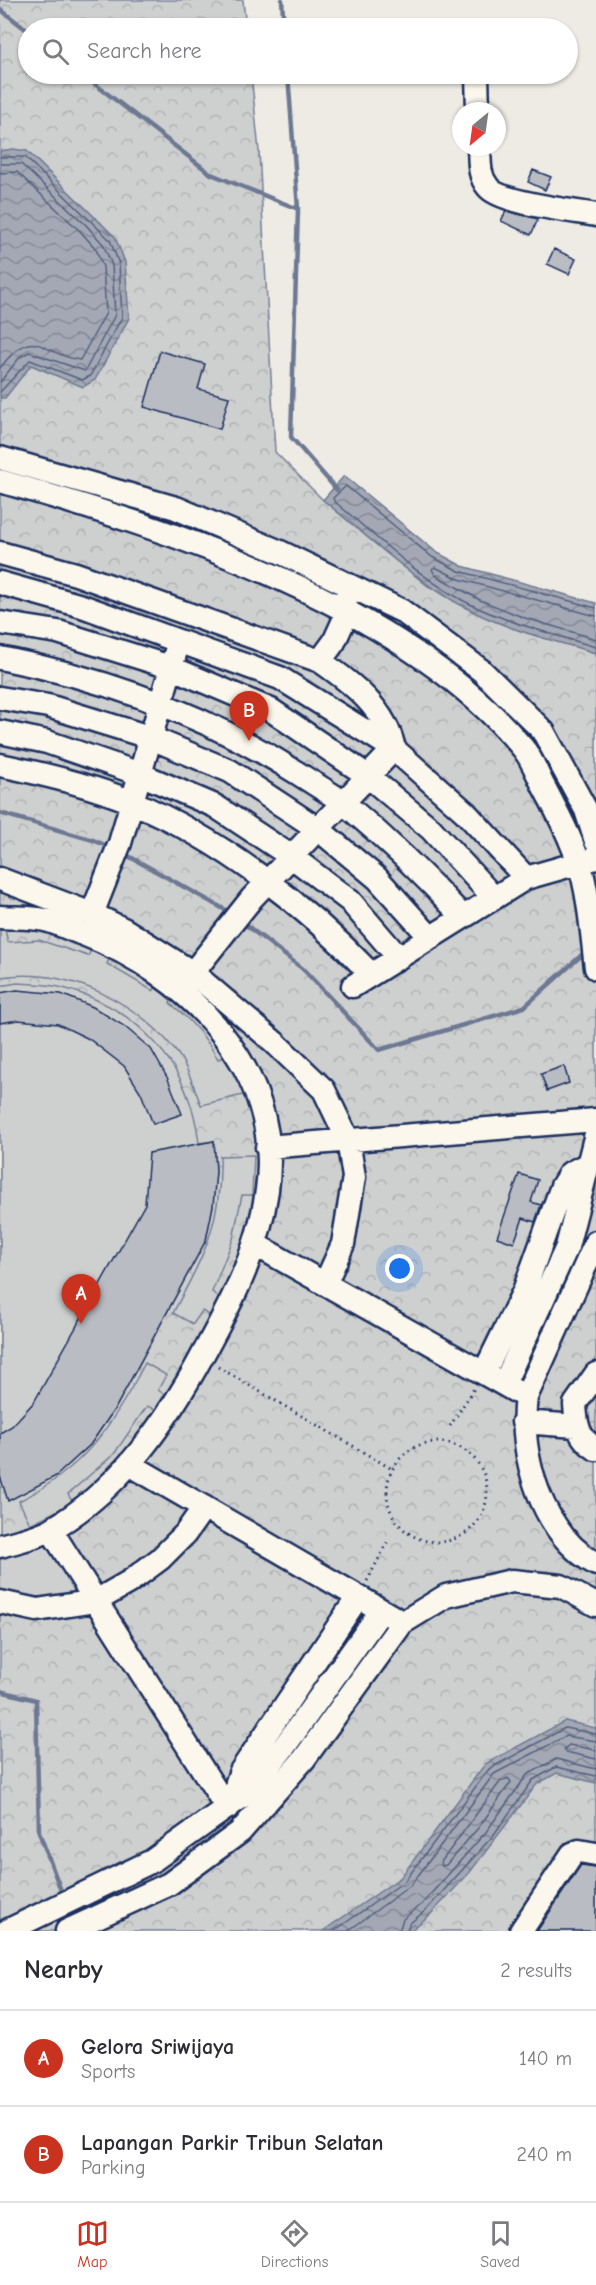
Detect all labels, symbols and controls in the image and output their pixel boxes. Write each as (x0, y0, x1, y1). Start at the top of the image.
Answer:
search box (18, 18, 578, 84)
icon: search (39, 35, 72, 68)
text: Search here (87, 38, 202, 64)
north arrow (452, 102, 506, 156)
pin: B (230, 692, 268, 741)
your location (385, 1254, 414, 1283)
pin: A (62, 1274, 100, 1324)
text: Nearby (24, 1955, 103, 1985)
text: 2 results (500, 1959, 572, 1982)
text: Gelora Sriwijaya (81, 2034, 234, 2060)
text: A (38, 2047, 49, 2070)
text: 140 m (519, 2047, 572, 2070)
text: Sports (81, 2060, 135, 2083)
text: Lapangan Parkir Tribun Selatan (81, 2130, 383, 2156)
text: B (37, 2143, 50, 2166)
text: 240 m (517, 2143, 572, 2166)
text: Parking (81, 2156, 146, 2179)
tab: Map (76, 2217, 109, 2271)
tab: Directions (261, 2217, 328, 2271)
tab: Saved (480, 2217, 520, 2271)

